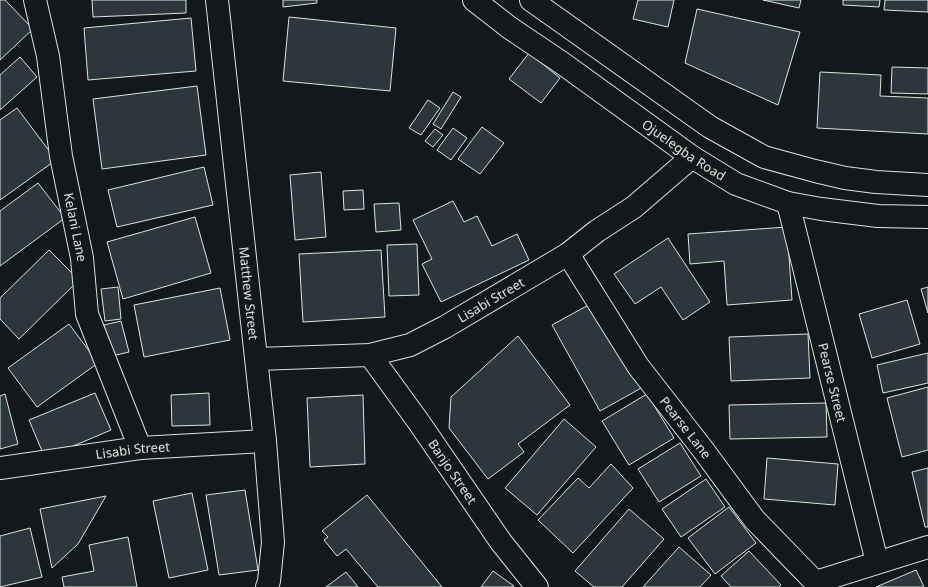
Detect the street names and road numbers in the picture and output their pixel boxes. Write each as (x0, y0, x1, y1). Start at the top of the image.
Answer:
street label: Ojuelegba Road (639, 115, 729, 185)
street label: Kelani Lane (60, 191, 91, 262)
street label: Matthew Street (235, 246, 263, 341)
street label: Lisabi Street (454, 273, 528, 327)
street label: Pearse Street (814, 341, 851, 424)
street label: Pearse Lane (656, 393, 716, 462)
street label: Banjo Street (424, 436, 481, 508)
street label: Lisabi Street (94, 437, 171, 463)

